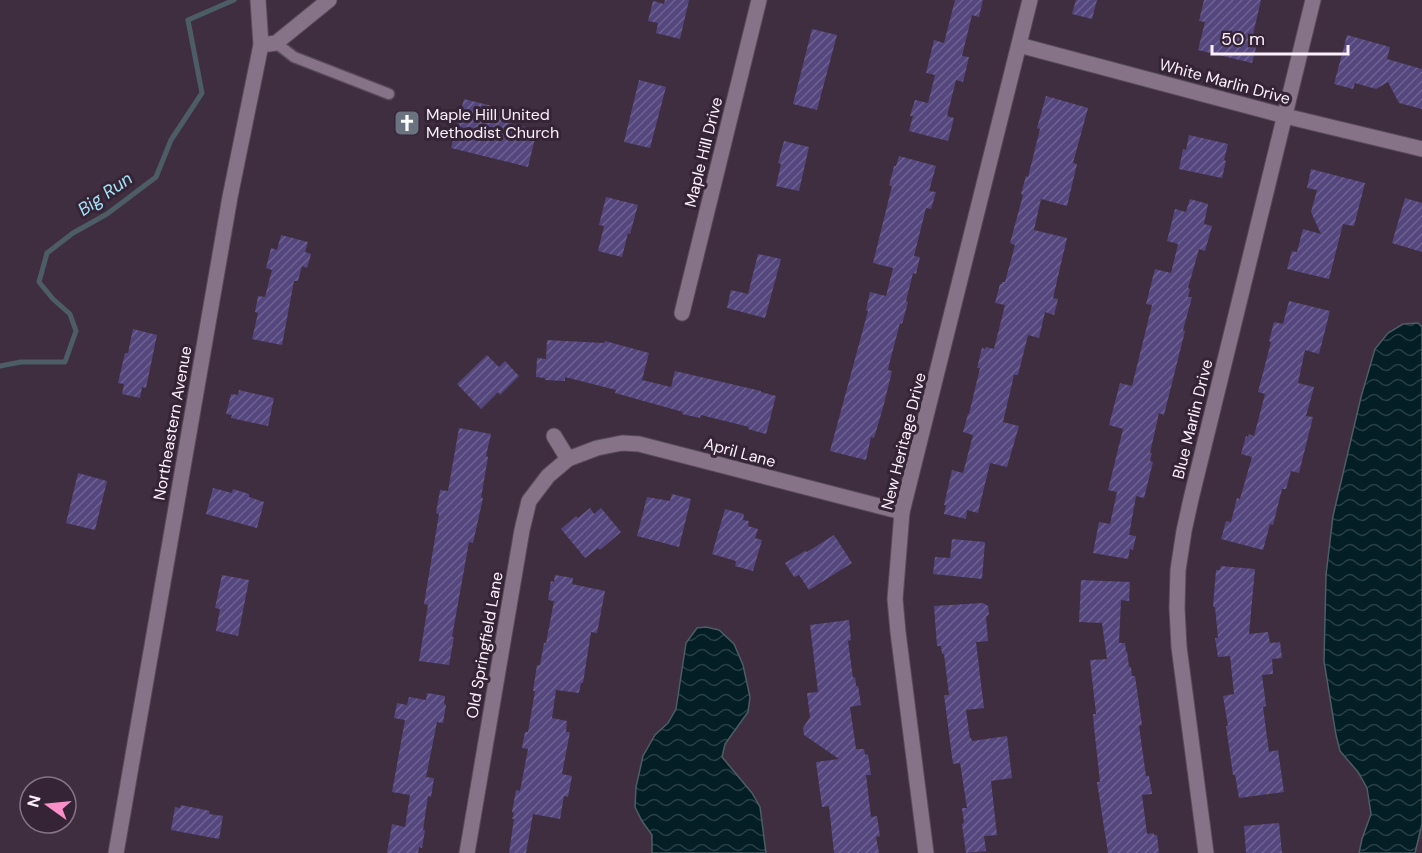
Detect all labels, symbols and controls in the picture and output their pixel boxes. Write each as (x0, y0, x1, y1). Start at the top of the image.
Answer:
scale bar (1212, 18, 1348, 56)
text: 50 m (1221, 27, 1265, 51)
street label: White Marlin Drive (1157, 54, 1293, 109)
street label: Maple Hill Drive (680, 95, 727, 210)
place label: Maple Hill United Methodist Church (426, 104, 559, 143)
church icon: Maple Hill United Methodist Church (392, 108, 422, 138)
water label: Big Run (73, 166, 137, 222)
street label: Northeastern Avenue (149, 344, 196, 502)
street label: Blue Marlin Drive (1167, 357, 1217, 481)
street label: New Heritage Drive (876, 370, 931, 512)
street label: April Lane (702, 433, 778, 472)
street label: Old Springfield Lane (461, 570, 508, 720)
north arrow (18, 775, 78, 835)
text: N (22, 793, 46, 810)

